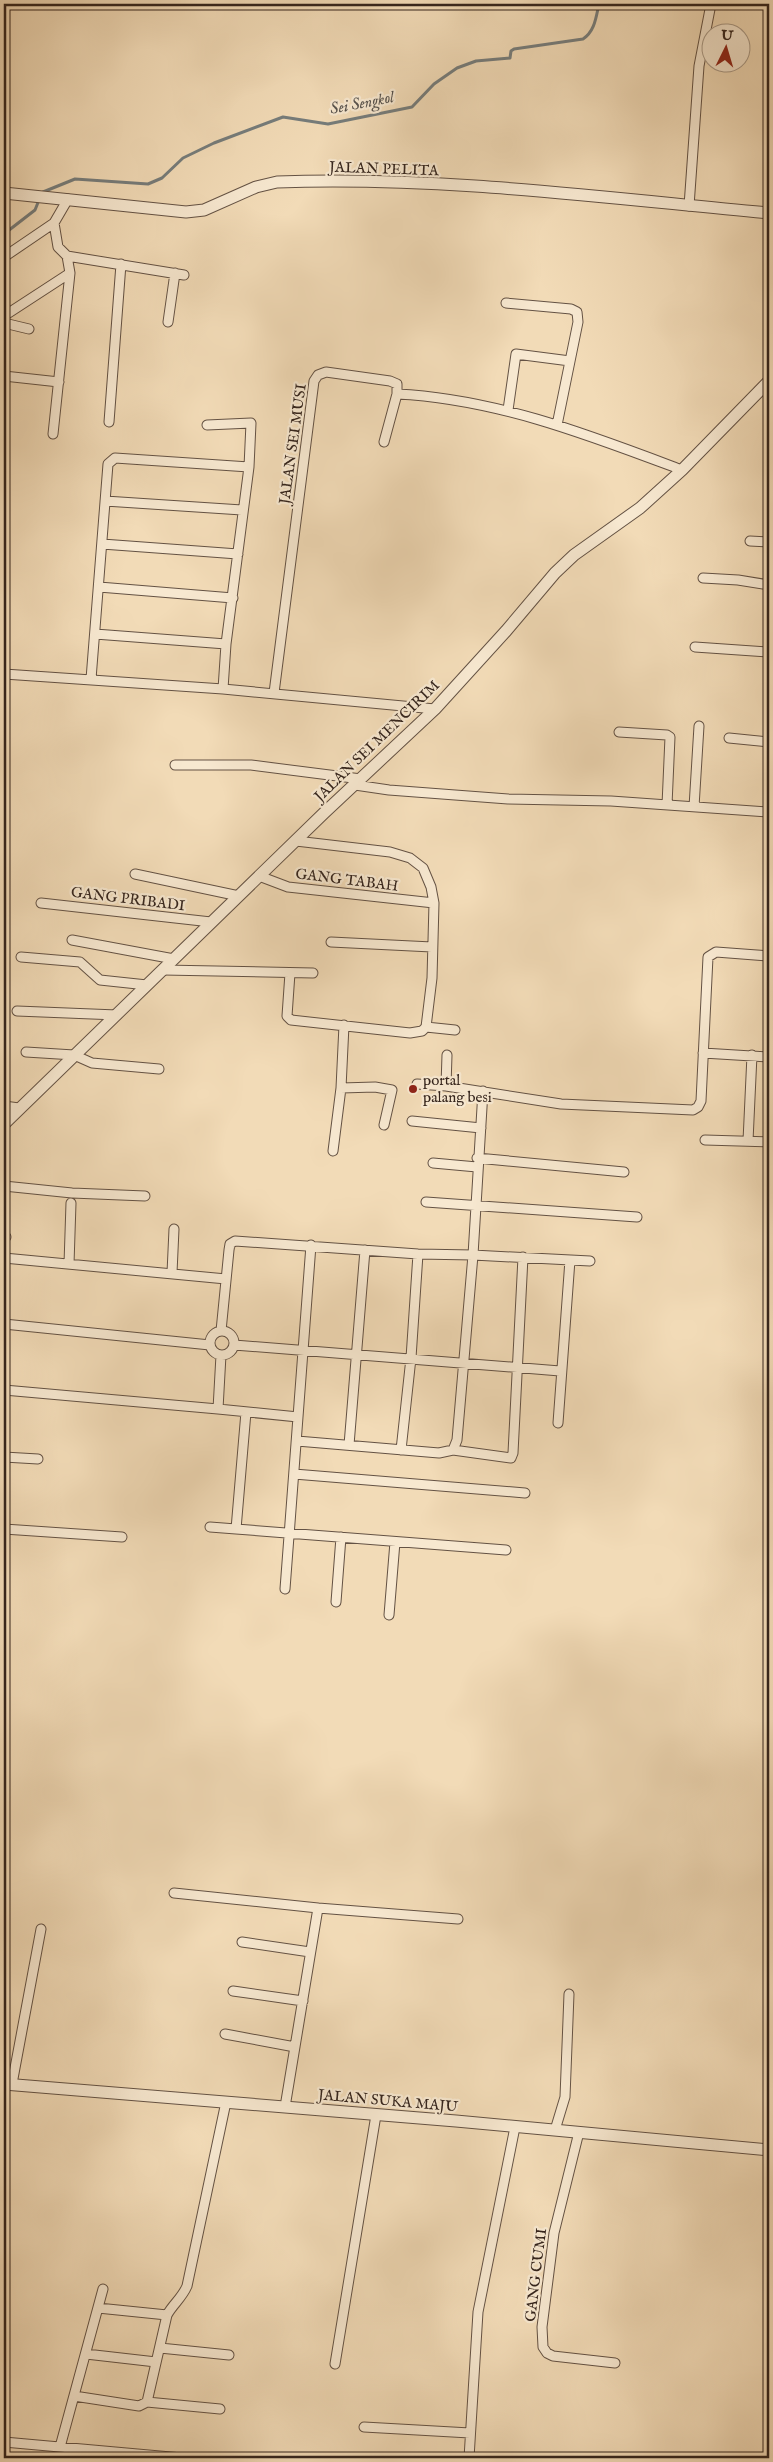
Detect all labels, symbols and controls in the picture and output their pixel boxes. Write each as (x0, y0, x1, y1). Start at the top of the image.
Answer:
north arrow (700, 22, 750, 72)
text: U (719, 26, 735, 46)
water label: Sei Sengkol (328, 88, 397, 120)
street label: JALAN PELITA (327, 158, 440, 180)
street label: JALAN SEI MUSI (275, 382, 311, 507)
street label: JALAN SEI MENCIRIM (309, 676, 444, 807)
street label: GANG TABAH (294, 864, 400, 896)
street label: GANG PRIBADI (70, 883, 187, 915)
place label: portal palang besi (423, 1071, 492, 1107)
marker: portal palang besi (407, 1083, 419, 1095)
street label: JALAN SUKA MAJU (315, 2085, 459, 2117)
street label: GANG CUMI (521, 2227, 551, 2323)

